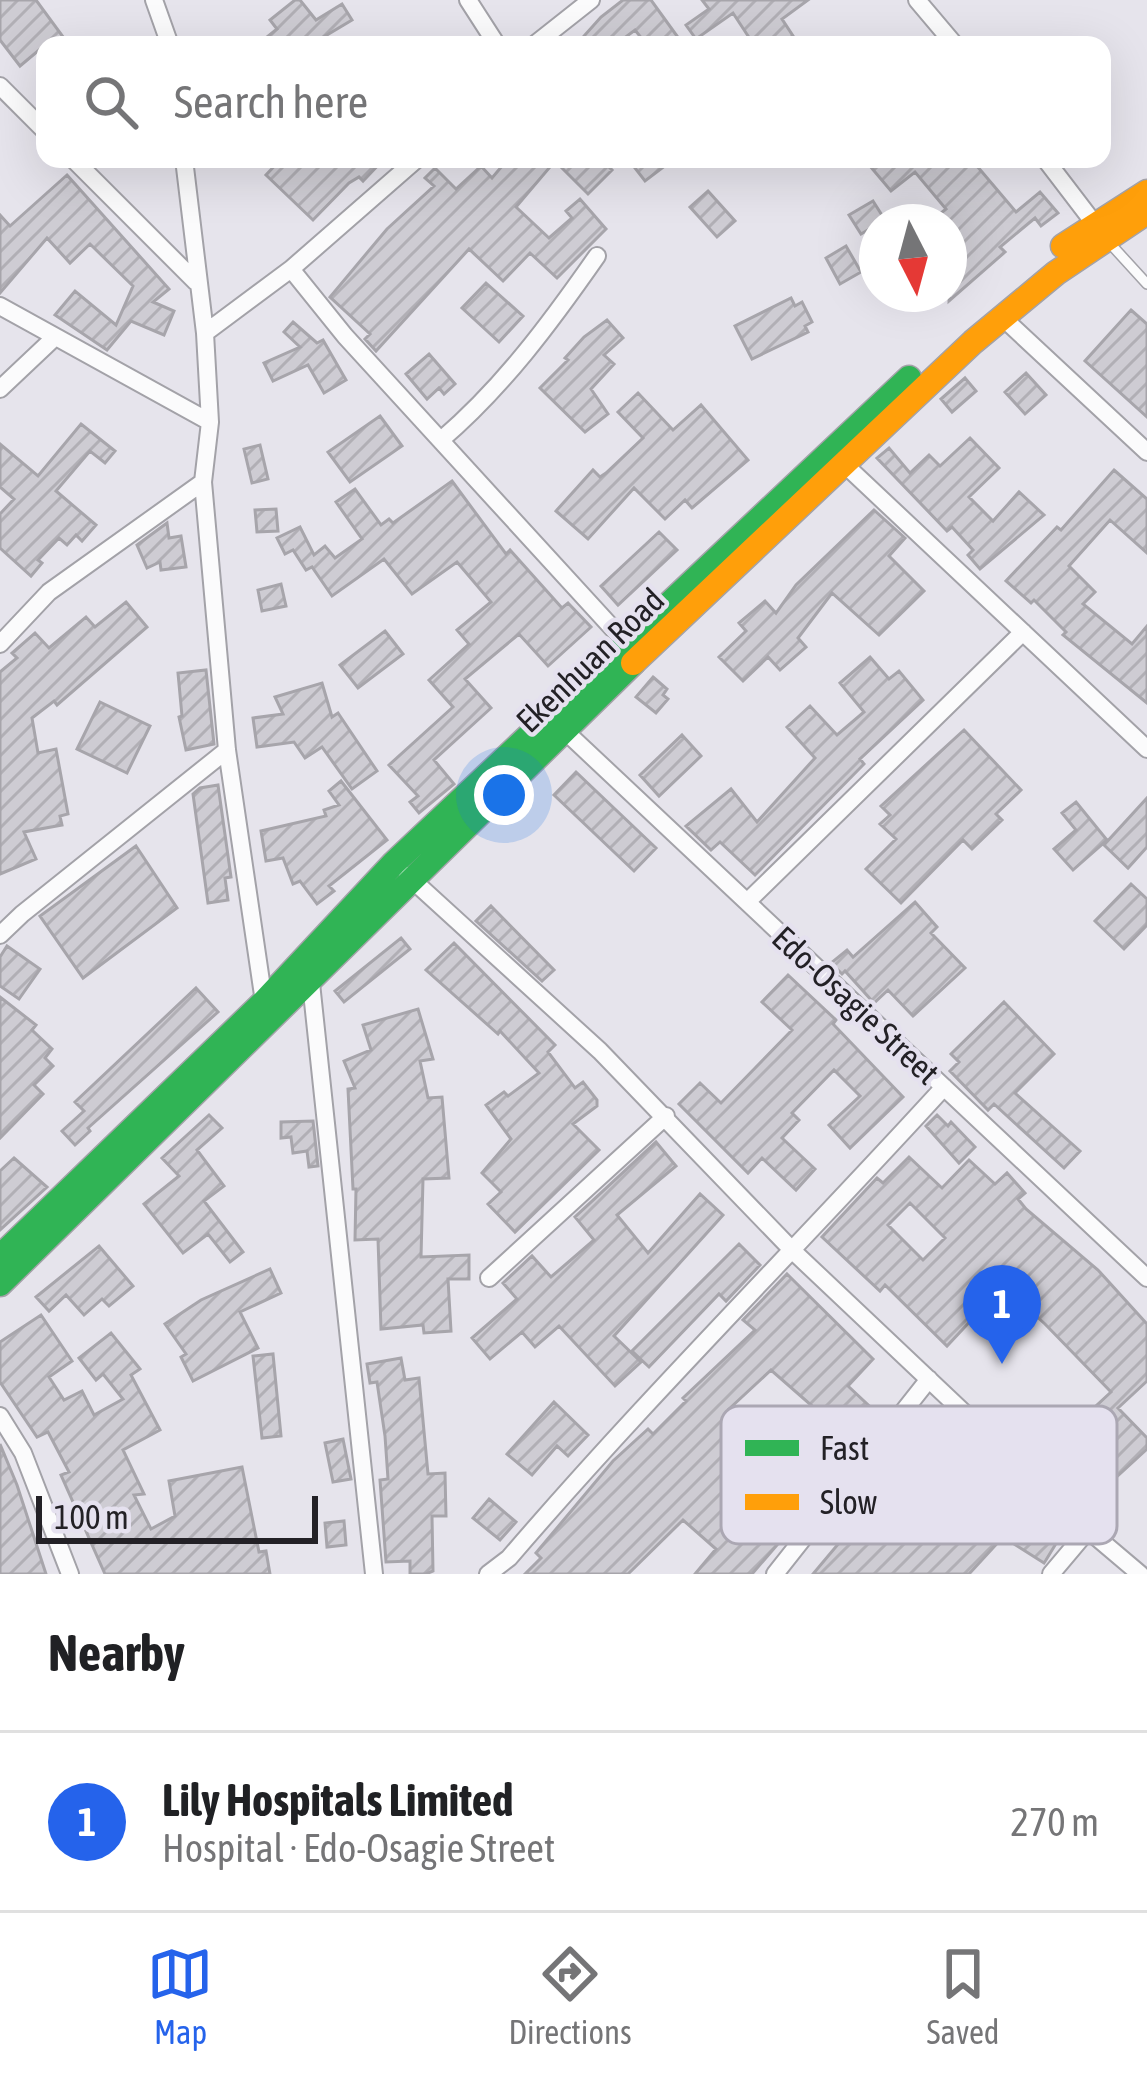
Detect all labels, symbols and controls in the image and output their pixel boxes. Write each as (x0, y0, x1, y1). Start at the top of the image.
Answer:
search box (36, 36, 1111, 168)
icon: search (78, 69, 144, 135)
text: Search here (174, 76, 368, 128)
north arrow (859, 204, 967, 312)
street label: Ekenhuan Road (509, 580, 671, 740)
your location (474, 765, 534, 825)
street label: Edo-Osagie Street (765, 918, 947, 1092)
pin: 1 (963, 1265, 1041, 1364)
legend (721, 1406, 1117, 1544)
text: Fast (820, 1429, 869, 1467)
text: Slow (820, 1483, 877, 1521)
scale bar (36, 1490, 318, 1543)
text: 100 m (54, 1498, 129, 1536)
text: Nearby (48, 1623, 185, 1682)
text: Lily Hospitals Limited (162, 1774, 513, 1826)
text: 1 (78, 1800, 96, 1844)
text: 270 m (1011, 1800, 1099, 1844)
text: Hospital · Edo-Osagie Street (162, 1826, 555, 1870)
tab: Map (147, 1941, 213, 2051)
tab: Directions (508, 1941, 632, 2051)
tab: Saved (927, 1941, 999, 2051)

